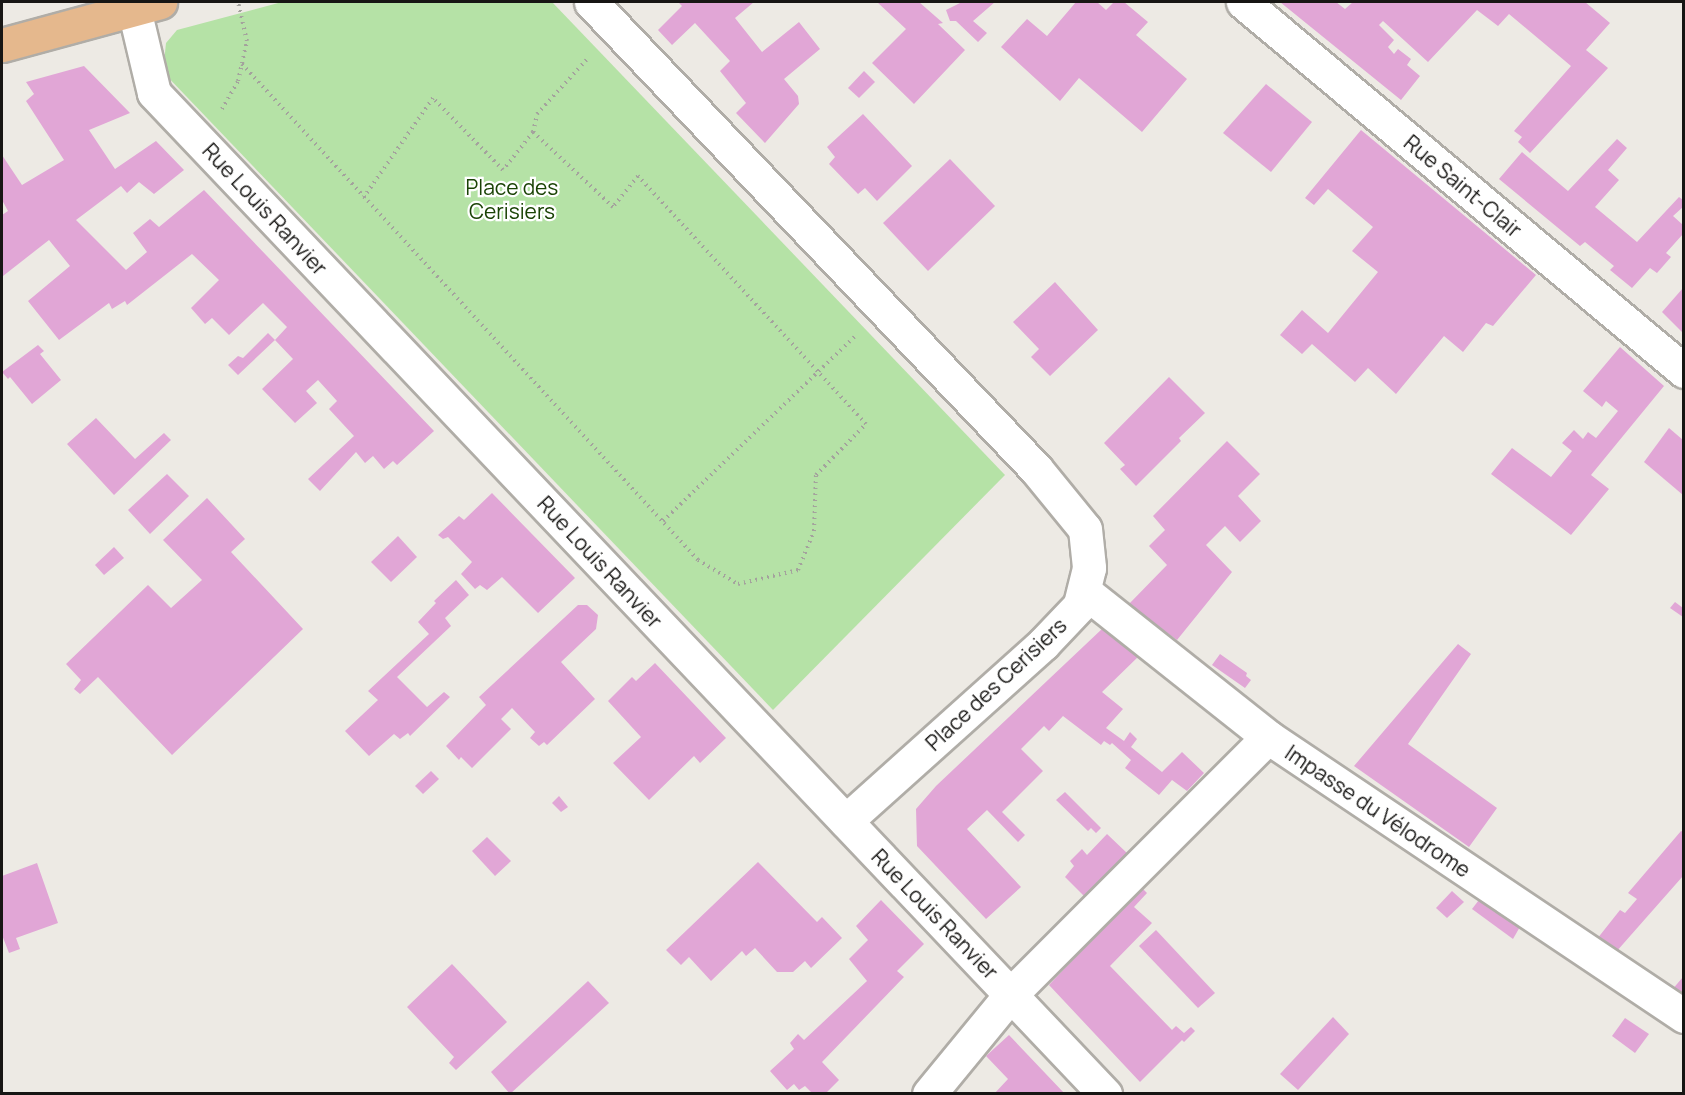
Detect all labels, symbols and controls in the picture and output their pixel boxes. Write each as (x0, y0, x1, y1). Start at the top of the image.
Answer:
street label: Rue Saint-Clair (1399, 130, 1527, 242)
street label: Rue Louis Ranvier (198, 138, 332, 280)
park label: Place des Cerisiers (466, 174, 558, 224)
street label: Rue Louis Ranvier (533, 491, 667, 633)
street label: Place des Cerisiers (920, 612, 1072, 756)
street label: Impasse du Vélodrome (1281, 740, 1475, 882)
street label: Rue Louis Ranvier (867, 844, 1003, 984)

